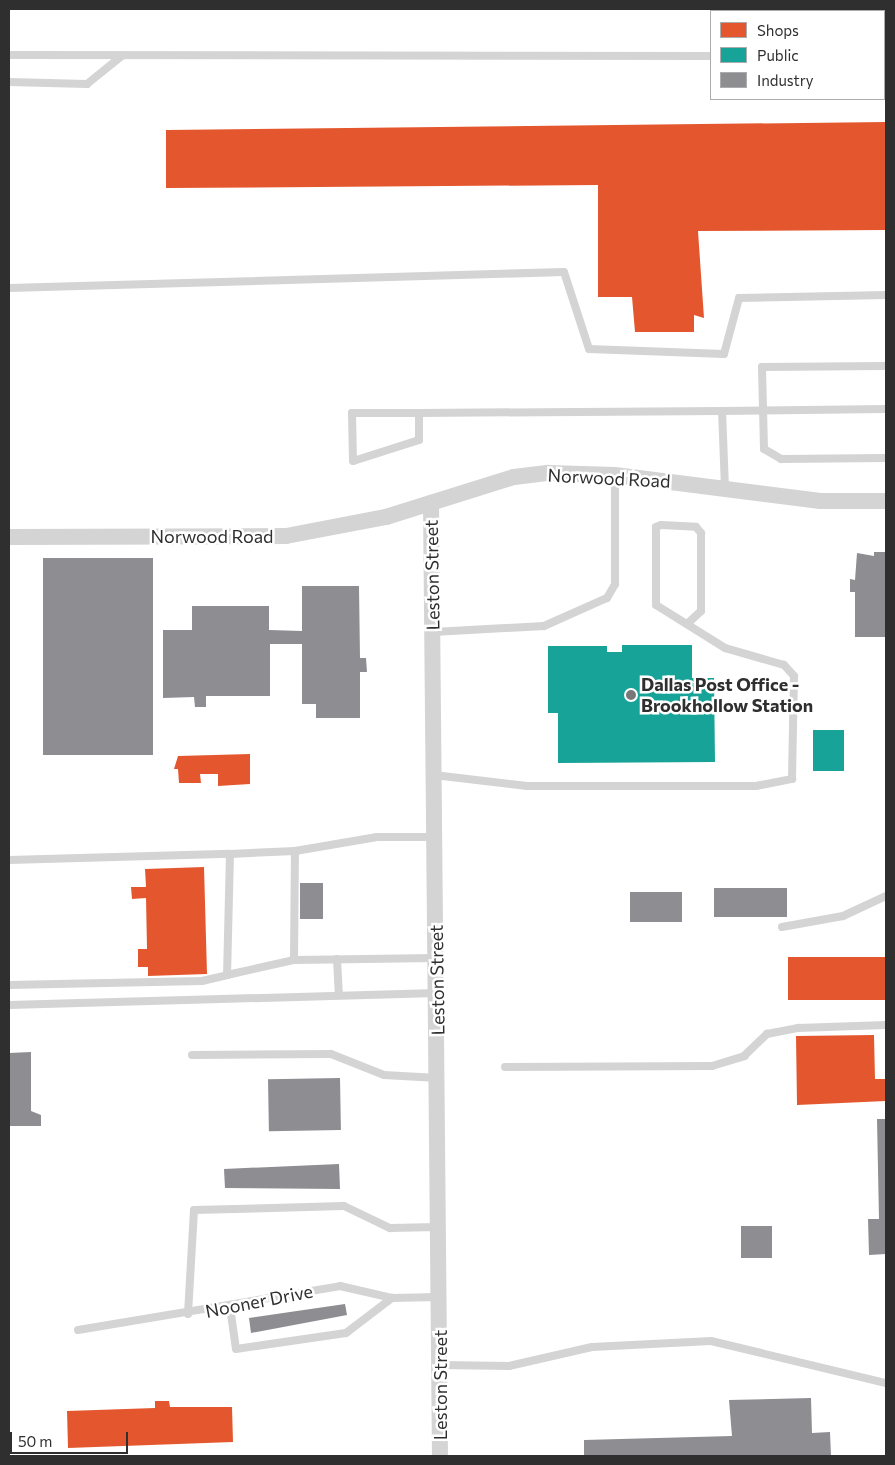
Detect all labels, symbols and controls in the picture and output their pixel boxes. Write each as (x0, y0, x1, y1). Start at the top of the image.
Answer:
legend (710, 10, 885, 100)
text: Shops (757, 21, 799, 39)
text: Public (757, 46, 799, 64)
text: Industry (757, 71, 814, 89)
street label: Norwood Road (547, 464, 671, 492)
street label: Leston Street (420, 520, 444, 630)
street label: Norwood Road (151, 525, 273, 547)
place label: Dallas Post Office - Brookhollow Station (641, 674, 813, 716)
marker: Dallas Post Office - Brookhollow Station (625, 689, 637, 701)
street label: Leston Street (425, 925, 449, 1035)
street label: Nooner Drive (203, 1280, 315, 1322)
street label: Leston Street (429, 1330, 451, 1440)
scale bar (12, 1422, 130, 1454)
text: 50 m (18, 1432, 52, 1450)

